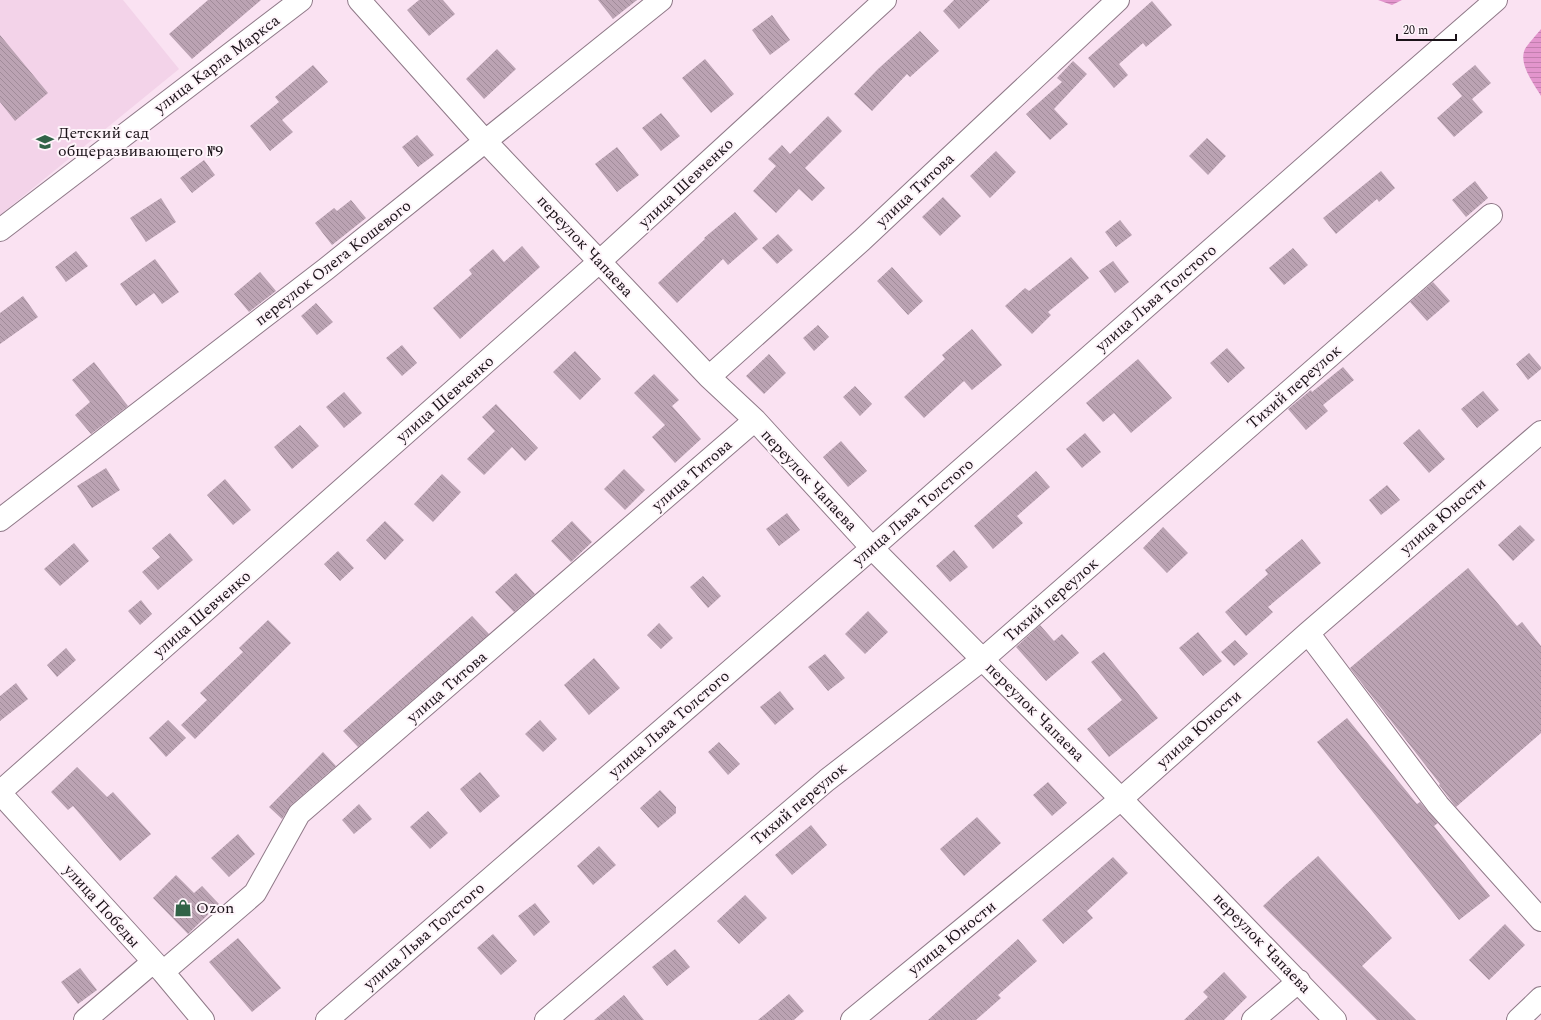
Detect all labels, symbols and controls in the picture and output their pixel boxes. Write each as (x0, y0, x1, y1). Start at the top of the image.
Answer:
street label: улица Карла Маркса (148, 9, 285, 120)
scale bar (1397, 16, 1456, 42)
text: 20 m (1403, 21, 1428, 40)
place label: Детский сад общеразвивающего №9 (58, 121, 223, 163)
school or university icon: Детский сад общеразвивающего №9 (35, 132, 55, 152)
street label: улица Шевченко (632, 132, 739, 234)
street label: улица Титова (870, 147, 960, 234)
street label: переулок Чапаева (531, 189, 639, 303)
street label: переулок Олега Кошевого (250, 194, 416, 332)
street label: улица Льва Толстого (1089, 238, 1222, 358)
street label: Тихий переулок (1241, 339, 1347, 435)
street label: улица Шевченко (390, 350, 499, 449)
street label: переулок Чапаева (755, 423, 863, 537)
street label: улица Титова (646, 433, 738, 517)
street label: улица Льва Толстого (846, 452, 979, 572)
street label: улица Юности (1394, 472, 1491, 561)
street label: Тихий переулок (998, 552, 1104, 648)
street label: улица Шевченко (147, 565, 256, 664)
street label: улица Титова (401, 645, 493, 729)
street label: переулок Чапаева (980, 657, 1090, 767)
street label: улица Льва Толстого (602, 664, 735, 784)
street label: улица Юности (1150, 684, 1247, 775)
street label: Тихий переулок (746, 757, 852, 851)
street label: улица Победы (57, 858, 146, 953)
street label: улица Льва Толстого (357, 876, 490, 996)
street label: переулок Чапаева (1207, 887, 1317, 999)
street label: улица Юности (902, 895, 1001, 982)
place label: Ozon (196, 896, 234, 920)
shop icon: Ozon (173, 898, 193, 918)

